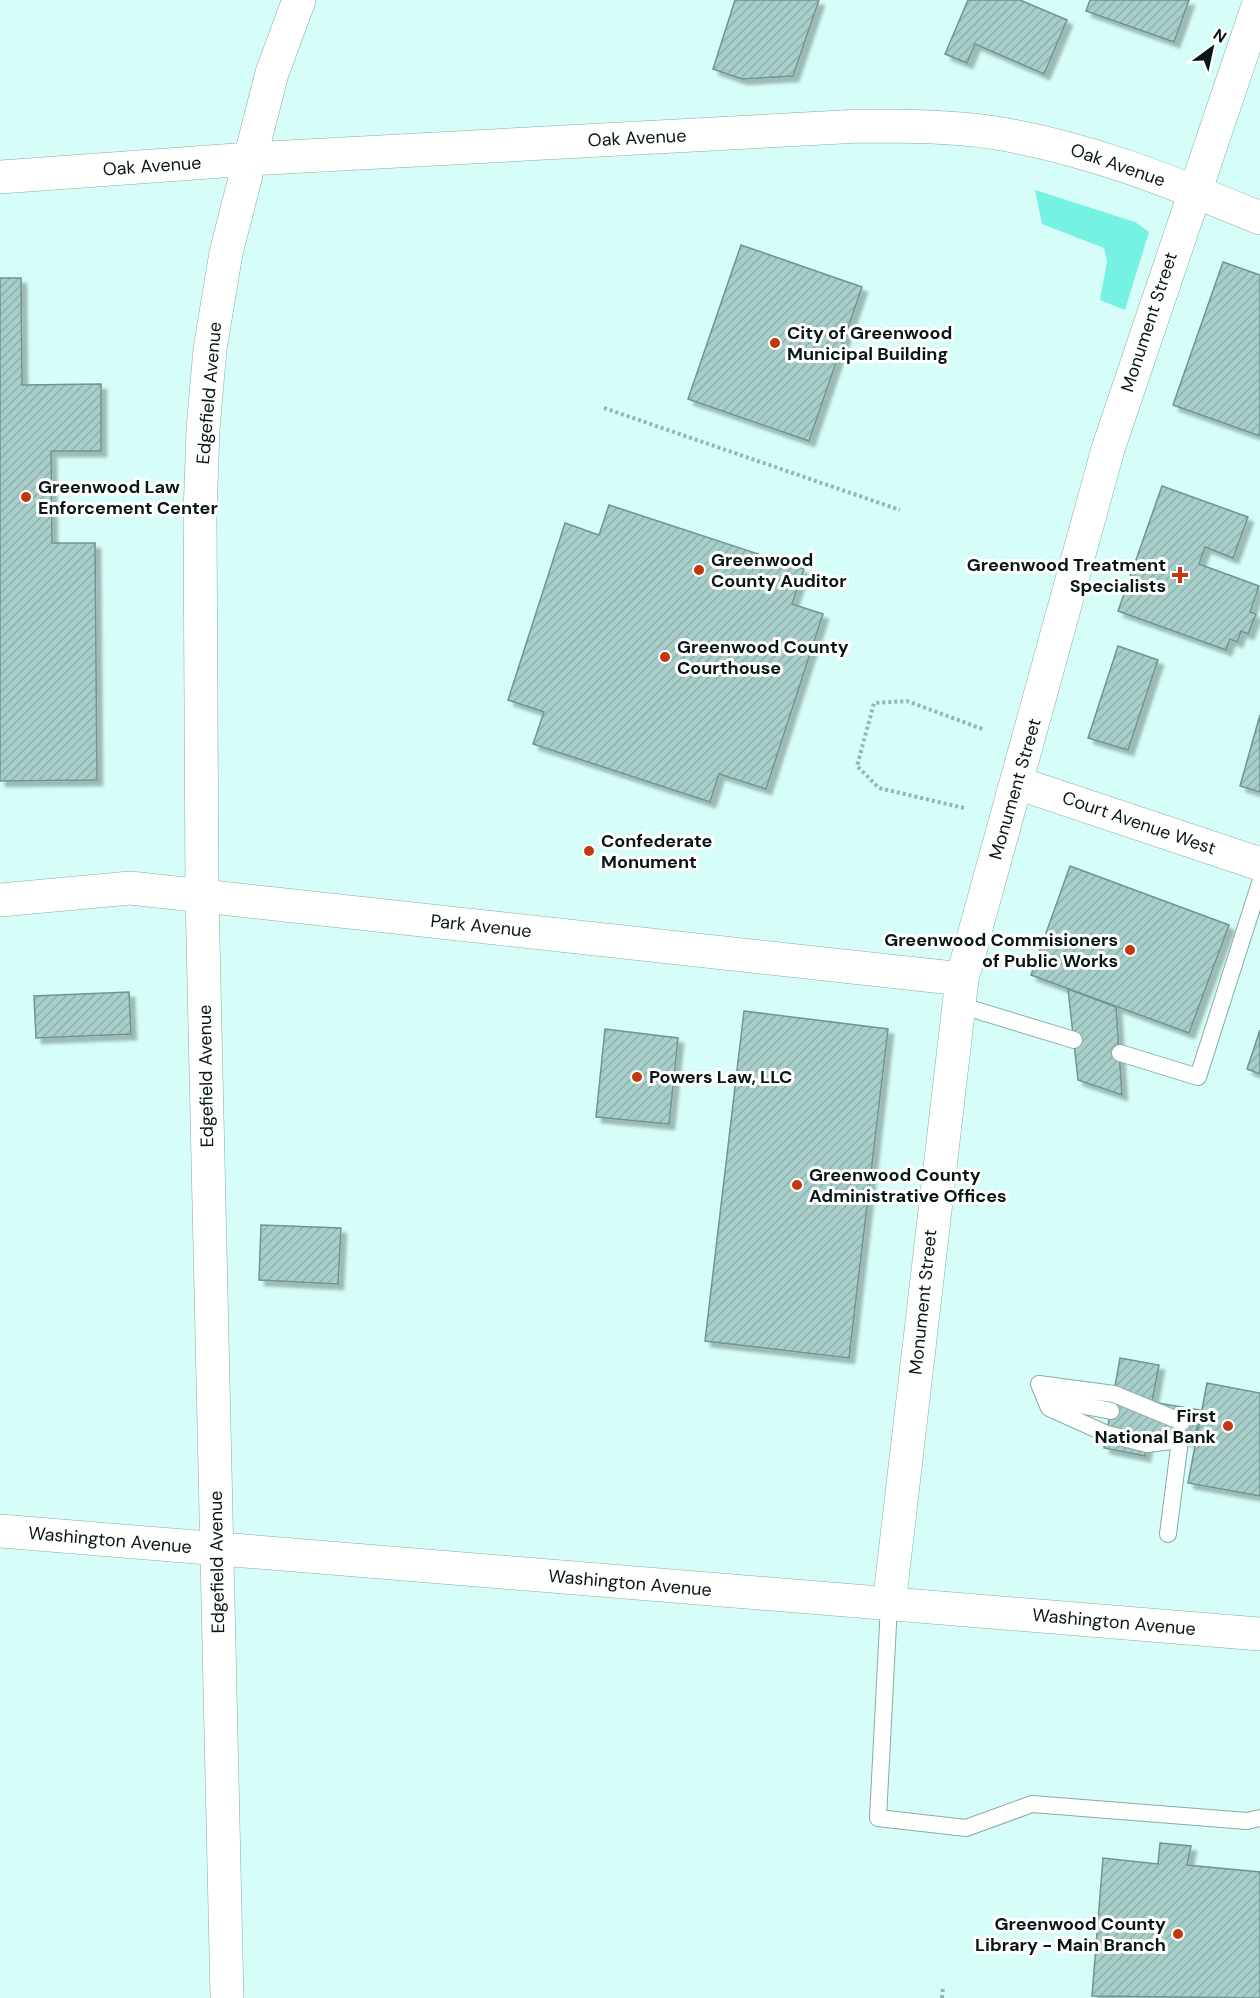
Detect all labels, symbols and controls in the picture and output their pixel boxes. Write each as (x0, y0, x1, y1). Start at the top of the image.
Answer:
north arrow (1182, 18, 1242, 78)
text: N (1209, 24, 1231, 48)
street label: Oak Avenue (587, 123, 687, 153)
street label: Oak Avenue (1067, 138, 1169, 192)
street label: Oak Avenue (102, 151, 202, 181)
street label: Monument Street (1115, 249, 1183, 395)
street label: Edgefield Avenue (191, 321, 227, 465)
place label: City of Greenwood Municipal Building (787, 321, 952, 366)
marker: City of Greenwood Municipal Building (768, 336, 782, 350)
place label: Greenwood Law Enforcement Center (38, 475, 218, 520)
marker: Greenwood Law Enforcement Center (19, 490, 33, 504)
place label: Greenwood County Auditor (711, 548, 847, 593)
place label: Greenwood Treatment Specialists (967, 553, 1166, 598)
marker: Greenwood County Auditor (692, 563, 706, 577)
marker: Greenwood Treatment Specialists (1171, 566, 1189, 584)
place label: Greenwood County Courthouse (677, 635, 849, 680)
marker: Greenwood County Courthouse (658, 650, 672, 664)
street label: Monument Street (983, 716, 1047, 862)
street label: Court Avenue West (1059, 785, 1219, 861)
place label: Confederate Monument (601, 829, 713, 874)
marker: Confederate Monument (582, 844, 596, 858)
street label: Park Avenue (429, 909, 533, 943)
place label: Greenwood Commisioners of Public Works (884, 928, 1118, 973)
marker: Greenwood Commisioners of Public Works (1123, 943, 1137, 957)
street label: Edgefield Avenue (193, 1004, 219, 1148)
place label: Powers Law, LLC (649, 1065, 792, 1089)
marker: Powers Law, LLC (630, 1070, 644, 1084)
place label: Greenwood County Administrative Offices (809, 1163, 1007, 1208)
marker: Greenwood County Administrative Offices (790, 1178, 804, 1192)
street label: Monument Street (903, 1228, 943, 1376)
place label: First National Bank (1094, 1404, 1217, 1449)
marker: First National Bank (1221, 1419, 1235, 1433)
street label: Edgefield Avenue (204, 1490, 230, 1634)
street label: Washington Avenue (27, 1521, 193, 1559)
street label: Washington Avenue (547, 1564, 713, 1602)
street label: Washington Avenue (1031, 1603, 1197, 1641)
place label: Greenwood County Library - Main Branch (975, 1912, 1166, 1957)
marker: Greenwood County Library - Main Branch (1171, 1927, 1185, 1941)

